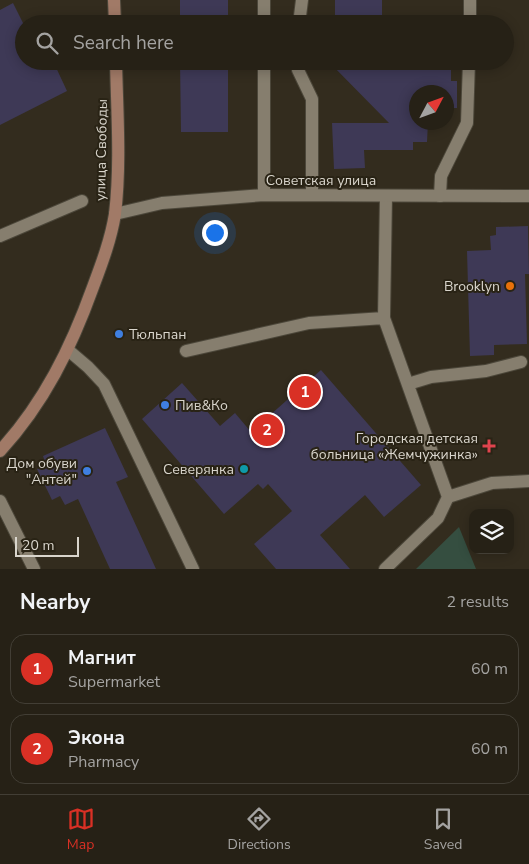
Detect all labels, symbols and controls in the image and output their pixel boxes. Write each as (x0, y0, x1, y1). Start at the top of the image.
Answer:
search box (15, 15, 514, 70)
icon: search (33, 29, 61, 57)
text: Search here (73, 30, 174, 56)
north arrow (409, 85, 454, 130)
street label: улица Свободы (91, 99, 112, 201)
street label: Советская улица (266, 171, 376, 190)
your location (202, 220, 228, 246)
place label: Brooklyn (444, 277, 500, 296)
marker: Brooklyn (504, 280, 516, 292)
place label: Тюльпан (129, 325, 186, 344)
marker: Тюльпан (113, 328, 125, 340)
pin: 1 (289, 373, 321, 411)
place label: Пив&Ко (175, 396, 228, 415)
marker: Пив&Ко (159, 399, 171, 411)
pin: 2 (251, 411, 283, 449)
place label: Городская детская больница «Жемчужинка» (311, 429, 478, 464)
marker: Городская детская больница «Жемчужинка» (482, 439, 496, 453)
place label: Дом обуви "Антей" (6, 454, 77, 489)
place label: Северянка (163, 460, 234, 479)
marker: Северянка (238, 463, 250, 475)
marker: Дом обуви "Антей" (81, 465, 93, 477)
map controls (469, 509, 514, 554)
button: layers (469, 509, 514, 554)
scale bar (15, 534, 79, 557)
text: 20 m (22, 536, 54, 555)
text: Nearby (20, 588, 90, 616)
text: 2 results (447, 591, 509, 613)
text: Магнит (68, 645, 136, 671)
text: 1 (32, 658, 42, 680)
text: 60 m (471, 658, 508, 680)
text: Supermarket (68, 671, 160, 693)
text: Экона (68, 725, 125, 751)
text: 2 (32, 738, 42, 760)
text: 60 m (471, 738, 508, 760)
text: Pharmacy (68, 751, 139, 773)
tab: Map (67, 805, 95, 854)
tab: Directions (228, 805, 291, 854)
tab: Saved (424, 805, 462, 854)

